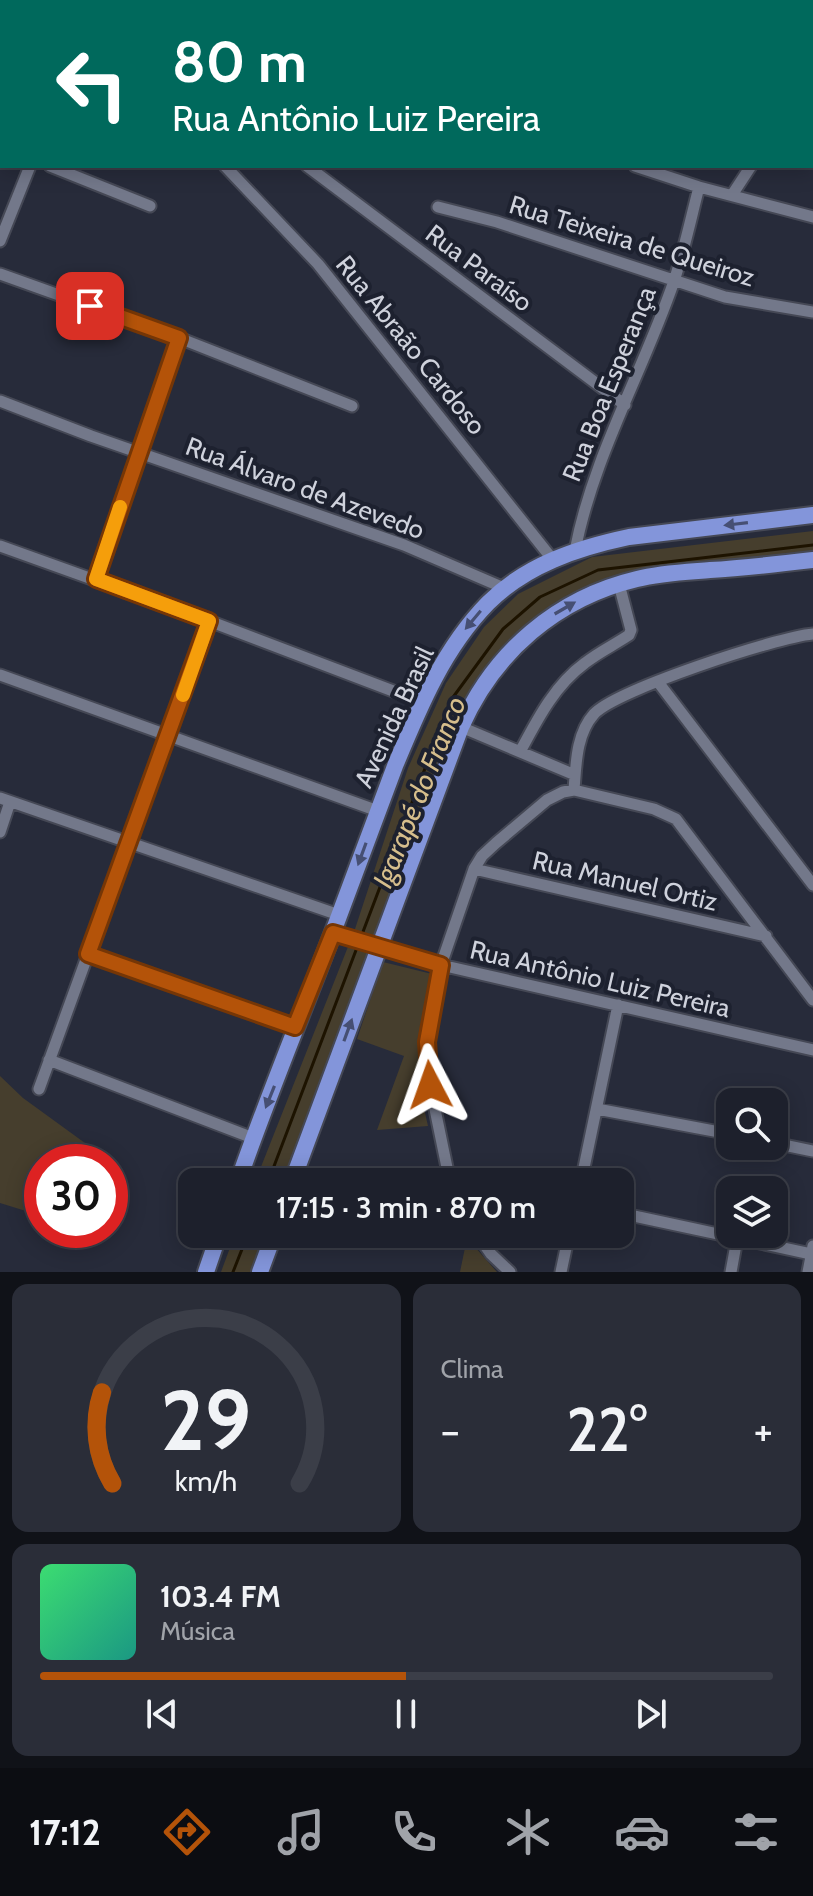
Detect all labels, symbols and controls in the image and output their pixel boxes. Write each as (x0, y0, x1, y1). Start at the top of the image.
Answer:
text: 80 m (172, 28, 307, 96)
icon: left (40, 32, 144, 136)
text: Rua Antônio Luiz Pereira (172, 96, 540, 140)
street label: Rua Teixeira de Queiroz (505, 188, 759, 294)
street label: Rua Paraíso (419, 217, 539, 319)
street label: Rua Abraão Cardoso (329, 249, 493, 441)
pin (56, 272, 124, 340)
street label: Rua Boa Esperança (555, 281, 663, 486)
icon: arrive (68, 284, 112, 328)
street label: Rua Álvaro de Azevedo (181, 430, 429, 546)
one-way arrow (723, 518, 748, 531)
one-way arrow (554, 602, 576, 616)
one-way arrow (465, 610, 482, 630)
street label: Avenida Brasil (347, 641, 441, 793)
water label: Igarapé do Franco (365, 691, 473, 893)
one-way arrow (355, 842, 368, 866)
street label: Rua Manuel Ortiz (529, 844, 721, 918)
street label: Rua Antônio Luiz Pereira (467, 933, 734, 1025)
one-way arrow (342, 1018, 355, 1042)
position arrow (388, 1043, 472, 1127)
one-way arrow (263, 1085, 276, 1109)
map controls (716, 1088, 788, 1248)
button: search (716, 1088, 788, 1160)
speed limit sign: 30 (24, 1144, 128, 1248)
button: layers (716, 1176, 788, 1248)
text: 17:15 · 3 min · 870 m (276, 1189, 536, 1226)
text: Clima (441, 1353, 503, 1385)
text: 29 (161, 1370, 252, 1471)
text: 22° (566, 1393, 647, 1466)
text: − (441, 1404, 460, 1457)
text: + (754, 1404, 773, 1457)
text: km/h (175, 1463, 238, 1498)
text: 103.4 FM (160, 1578, 281, 1615)
text: Música (160, 1615, 235, 1647)
icon: previous (140, 1692, 184, 1736)
icon: pause (384, 1692, 428, 1736)
icon: next (629, 1692, 673, 1736)
icon: directions (159, 1804, 215, 1860)
icon: music (273, 1804, 329, 1860)
icon: phone (386, 1804, 442, 1860)
icon: climate (500, 1804, 556, 1860)
icon: car (614, 1804, 670, 1860)
icon: filters (728, 1804, 784, 1860)
text: 17:12 (29, 1810, 101, 1854)

